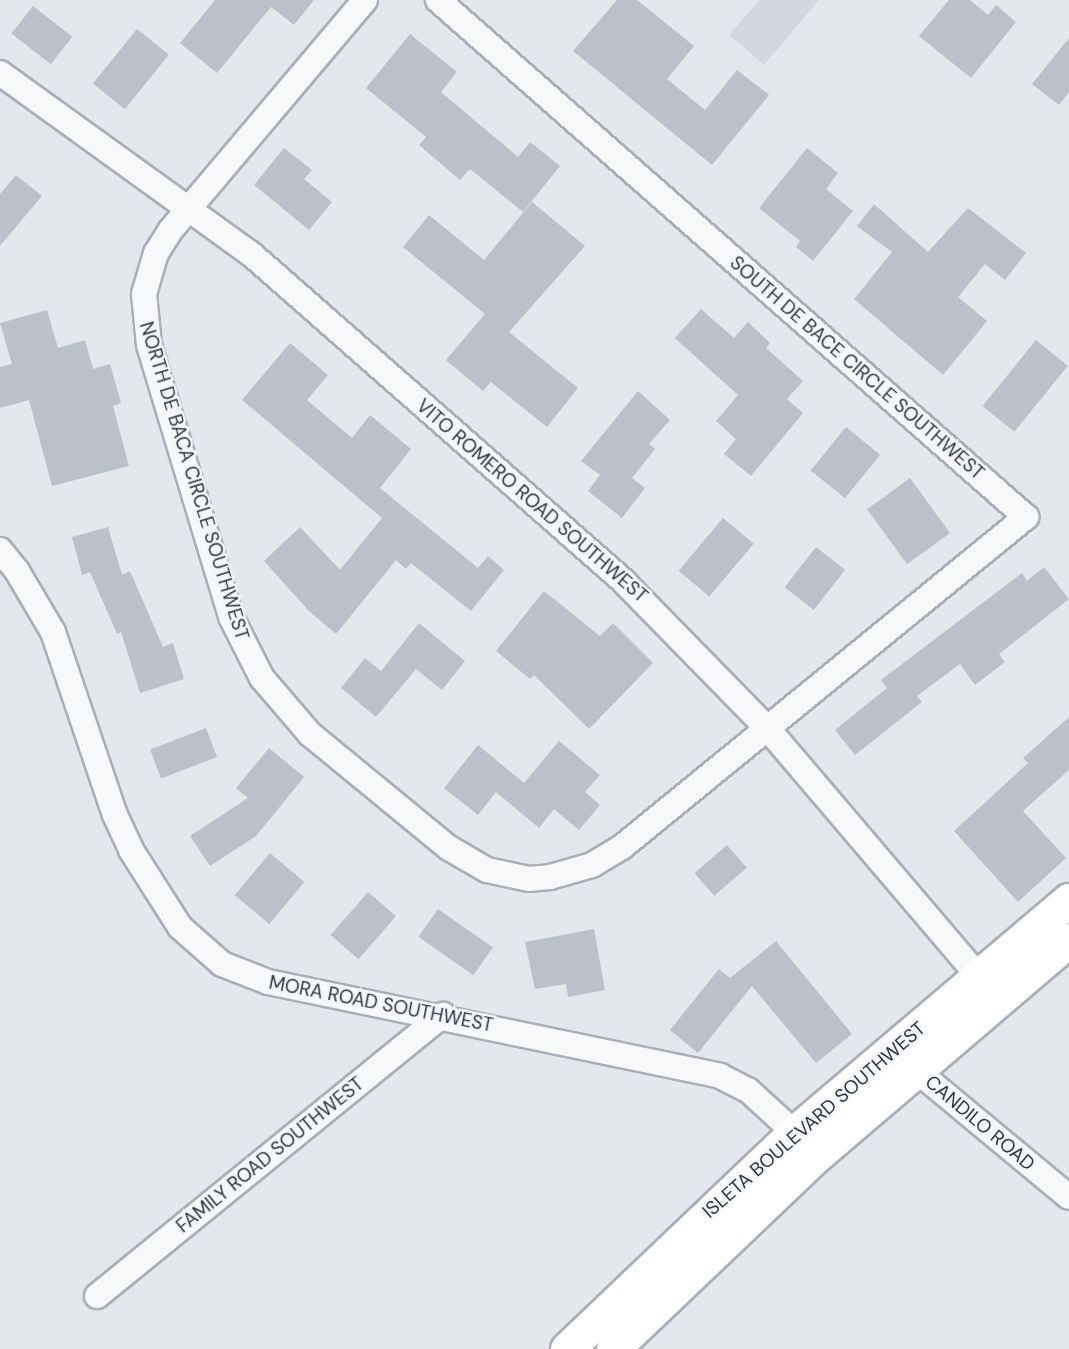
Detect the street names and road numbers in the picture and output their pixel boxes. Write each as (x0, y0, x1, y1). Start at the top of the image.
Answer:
street label: SOUTH DE BACE CIRCLE SOUTHWEST (725, 251, 989, 485)
street label: NORTH DE BACA CIRCLE SOUTHWEST (135, 319, 253, 643)
street label: VITO ROMERO ROAD SOUTHWEST (412, 394, 652, 608)
street label: MORA ROAD SOUTHWEST (267, 971, 495, 1037)
street label: ISLETA BOULEVARD SOUTHWEST (698, 1017, 930, 1223)
street label: CANDILO ROAD (921, 1071, 1039, 1175)
street label: FAMILY ROAD SOUTHWEST (172, 1072, 368, 1238)

